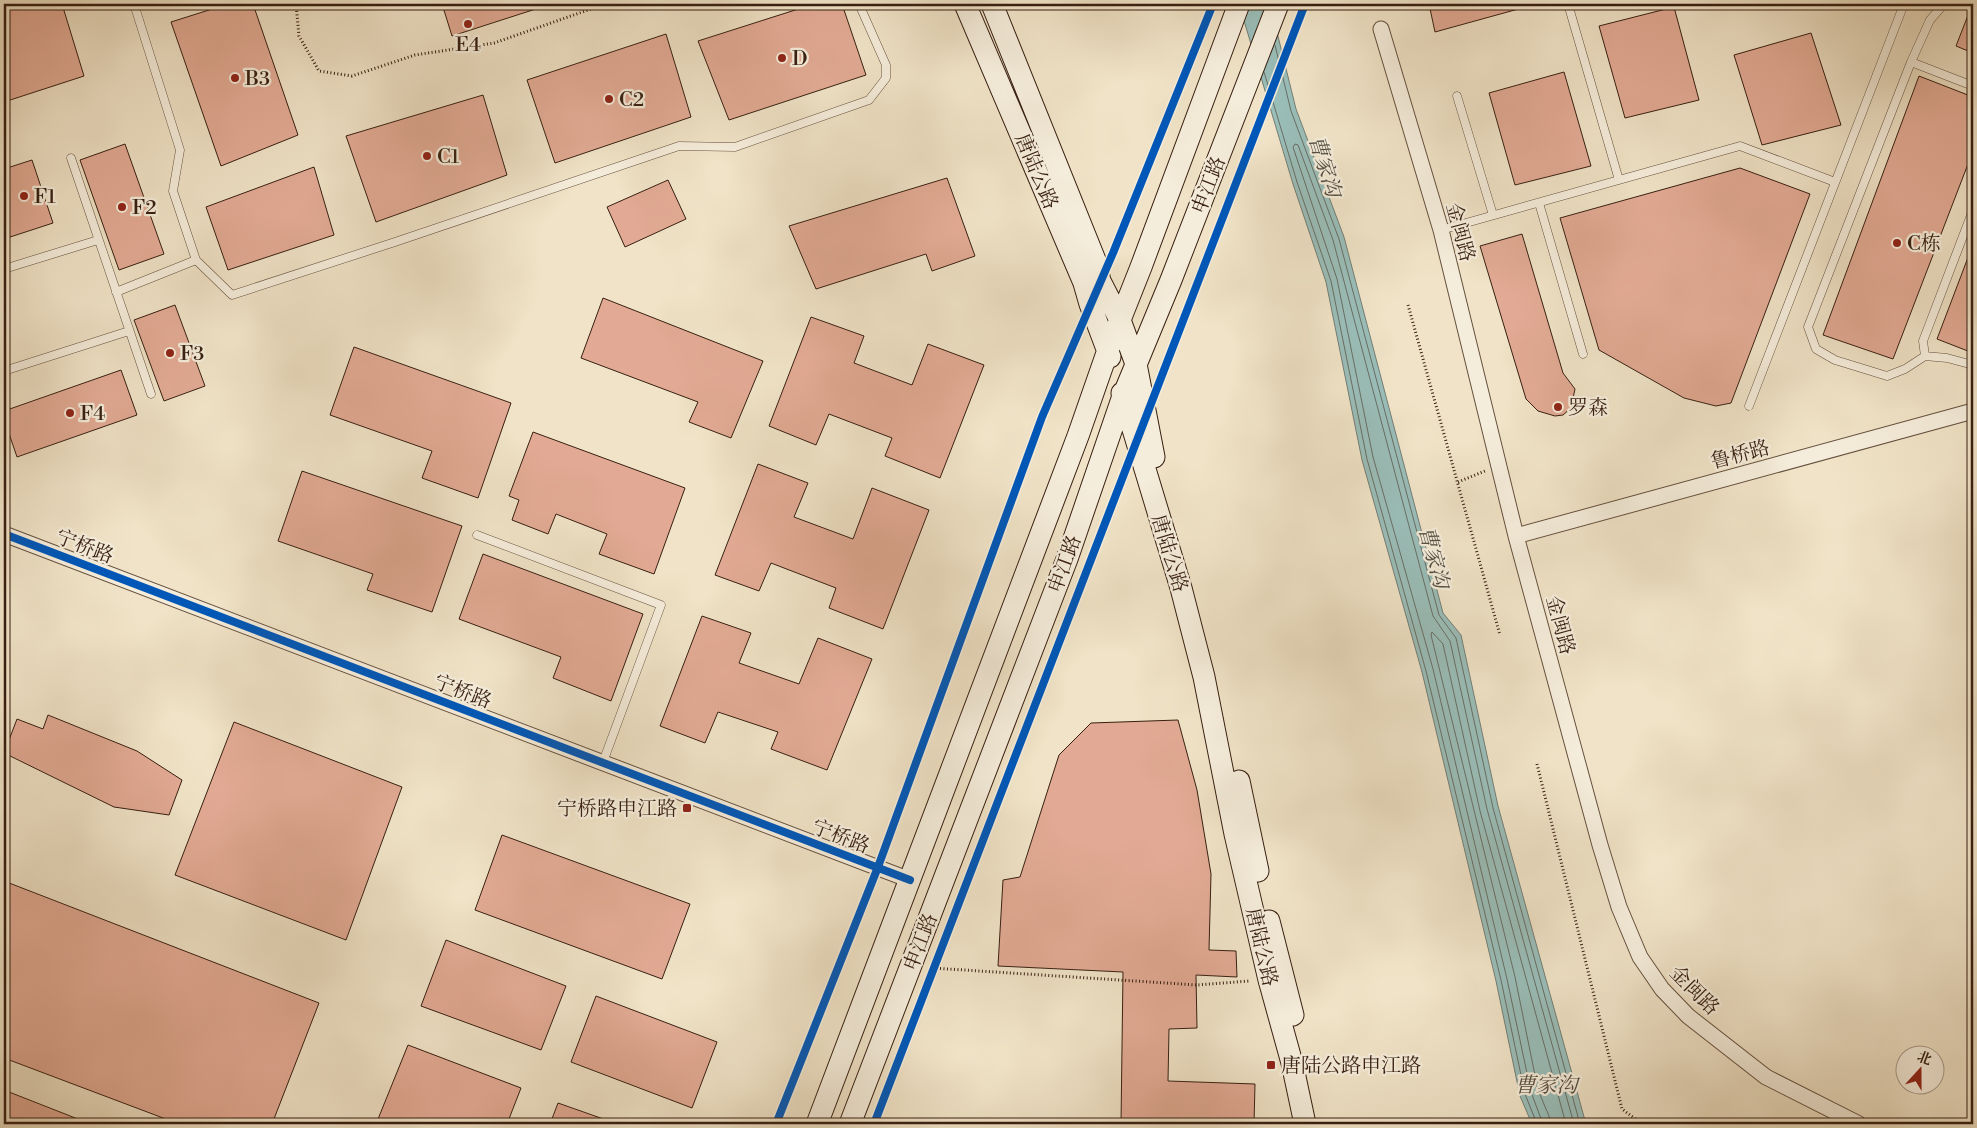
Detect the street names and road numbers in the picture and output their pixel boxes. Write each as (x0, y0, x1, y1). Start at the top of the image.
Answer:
street label: 唐陆公路 (1008, 130, 1063, 213)
street label: 申江路 (1187, 153, 1232, 218)
street label: 金闽路 (1440, 200, 1479, 265)
street label: 鲁桥路 (1708, 436, 1773, 475)
street label: 唐陆公路 (1145, 512, 1192, 595)
street label: 宁桥路 (52, 525, 117, 570)
street label: 申江路 (1043, 532, 1087, 597)
street label: 金闽路 (1540, 593, 1579, 658)
street label: 宁桥路 (430, 670, 495, 715)
street label: 宁桥路 (808, 815, 873, 860)
street label: 唐陆公路 (1239, 906, 1282, 989)
street label: 申江路 (899, 910, 944, 975)
street label: 金闽路 (1664, 961, 1724, 1021)

